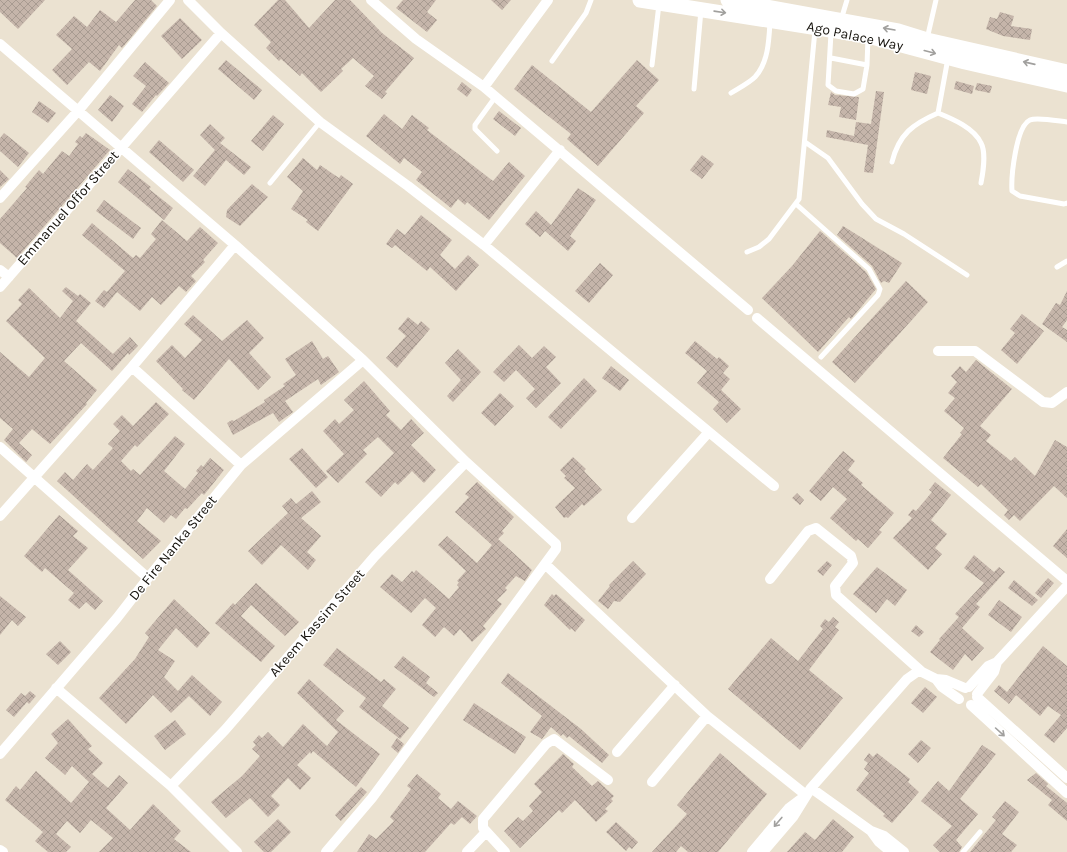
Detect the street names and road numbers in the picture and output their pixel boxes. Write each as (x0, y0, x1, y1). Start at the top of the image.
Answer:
street label: Ago Palace Way (805, 17, 905, 55)
street label: Emmanuel Offor Street (14, 147, 122, 269)
street label: De Fire Nanka Street (126, 492, 220, 604)
street label: Akeem Kassim Street (266, 566, 368, 680)

